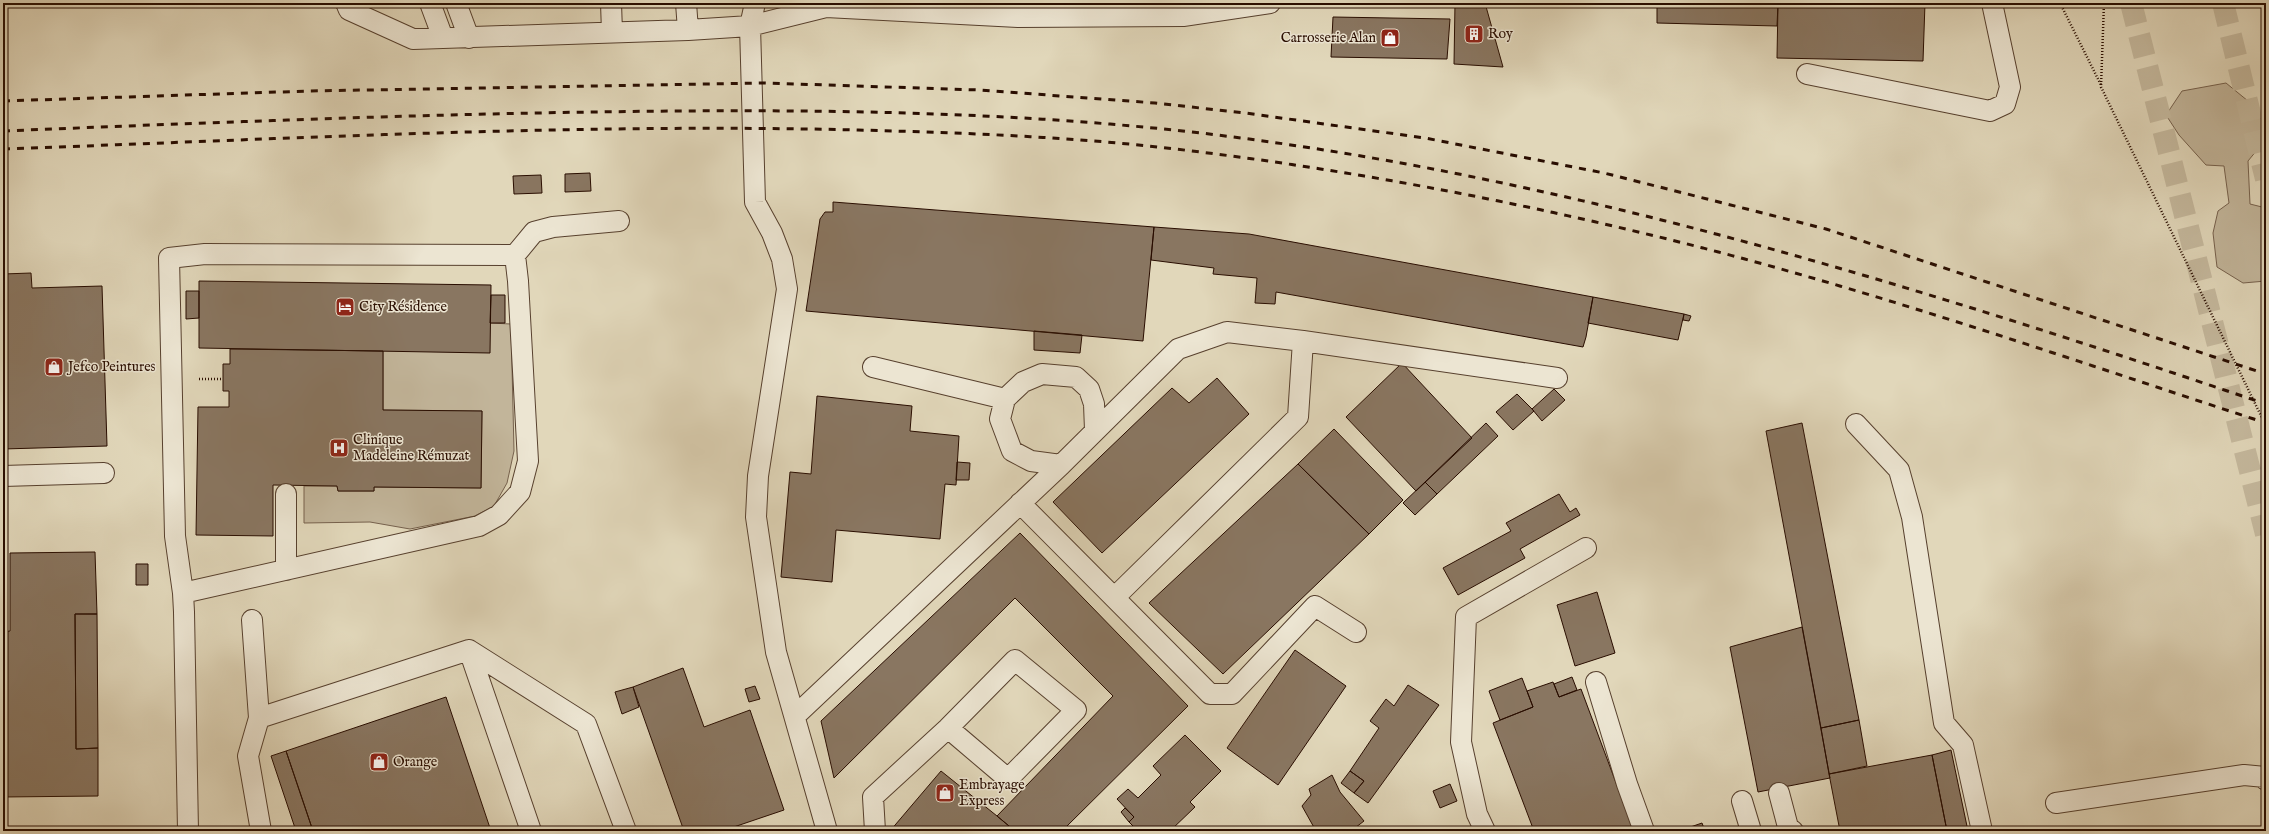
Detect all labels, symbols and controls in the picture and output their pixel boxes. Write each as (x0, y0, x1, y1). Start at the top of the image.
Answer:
building icon: Roy (1463, 23, 1485, 45)
place label: Roy (1488, 25, 1513, 43)
shop icon: Carrosserie Alan (1379, 27, 1401, 49)
place label: Carrosserie Alan (1281, 29, 1377, 47)
hotel icon: City Résidence (334, 296, 356, 318)
place label: City Résidence (359, 298, 447, 316)
shop icon: Jefco Peintures (43, 356, 65, 378)
place label: Jefco Peintures (66, 358, 156, 376)
place label: Clinique Madeleine Rémuzat (353, 431, 469, 465)
hospital icon: Clinique Madeleine Rémuzat (328, 437, 350, 459)
shop icon: Orange (368, 751, 390, 773)
place label: Orange (393, 753, 438, 771)
place label: Embrayage Express (959, 776, 1025, 810)
shop icon: Embrayage Express (934, 782, 956, 804)

